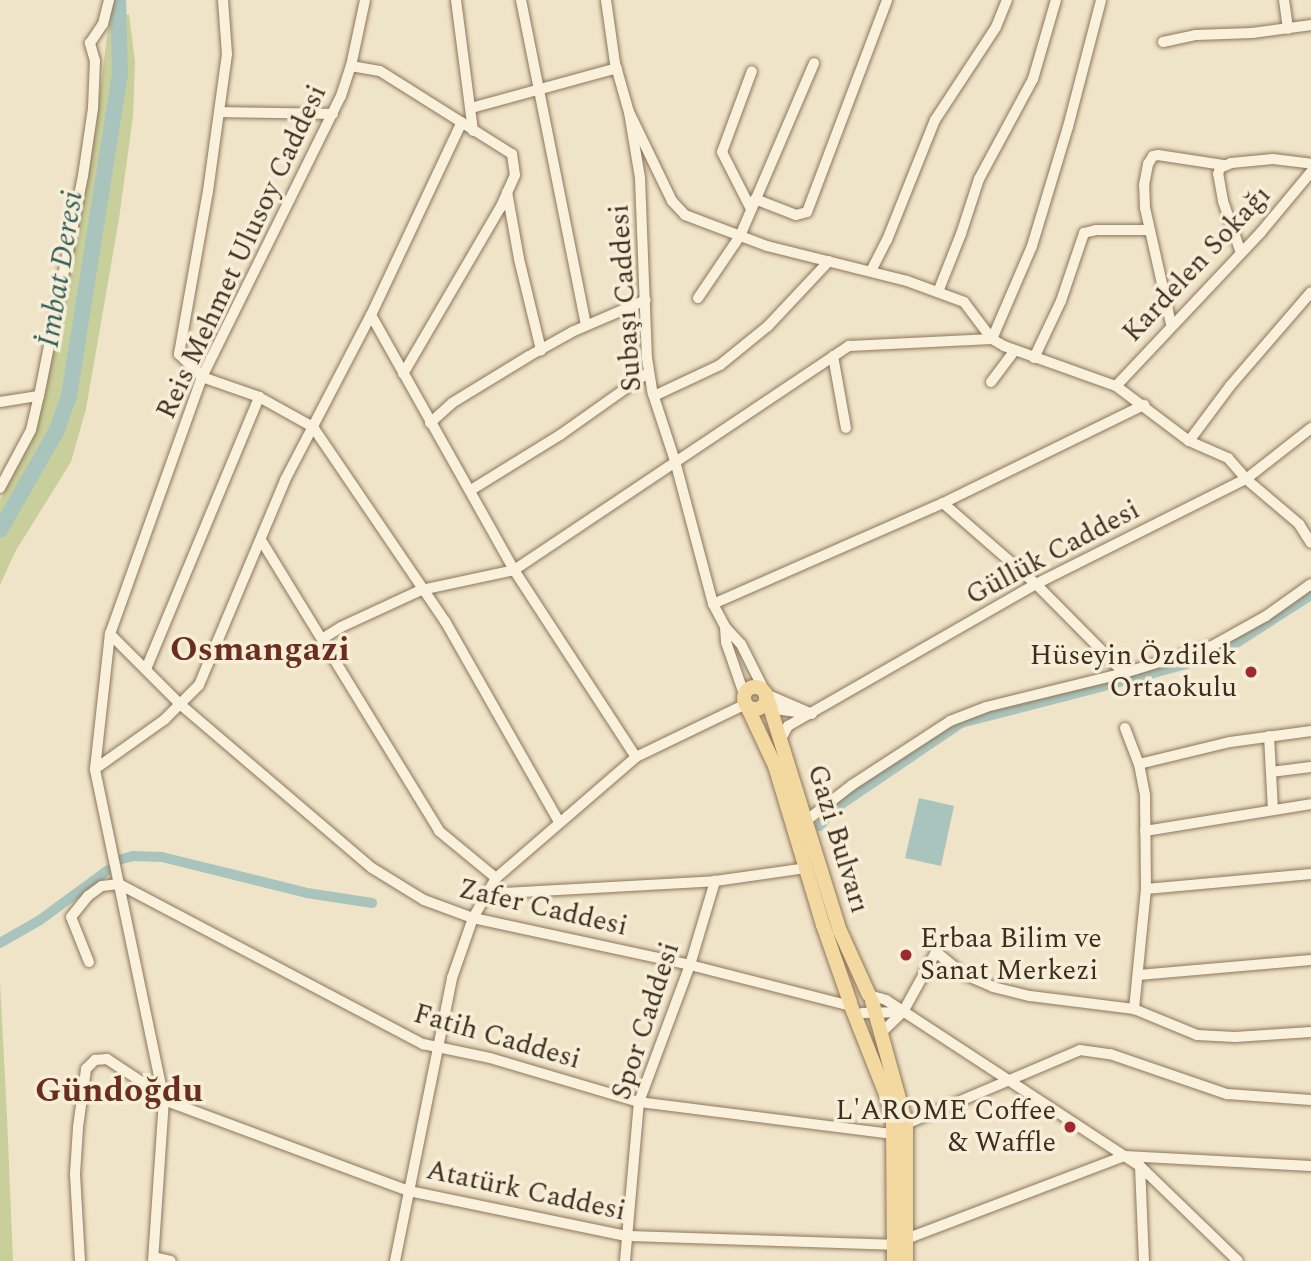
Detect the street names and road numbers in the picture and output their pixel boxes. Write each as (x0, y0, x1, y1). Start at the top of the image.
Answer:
street label: Reis Mehmet Ulusoy Caddesi (150, 80, 334, 424)
street label: Kardelen Sokağı (1116, 179, 1278, 349)
street label: Subaşı Caddesi (603, 203, 649, 393)
street label: Güllük Caddesi (960, 493, 1146, 613)
street label: Gazi Bulvarı (799, 761, 877, 917)
street label: Zafer Caddesi (455, 872, 631, 944)
street label: Spor Caddesi (605, 938, 687, 1104)
street label: Fatih Caddesi (410, 997, 584, 1077)
street label: Atatürk Caddesi (423, 1153, 629, 1229)

